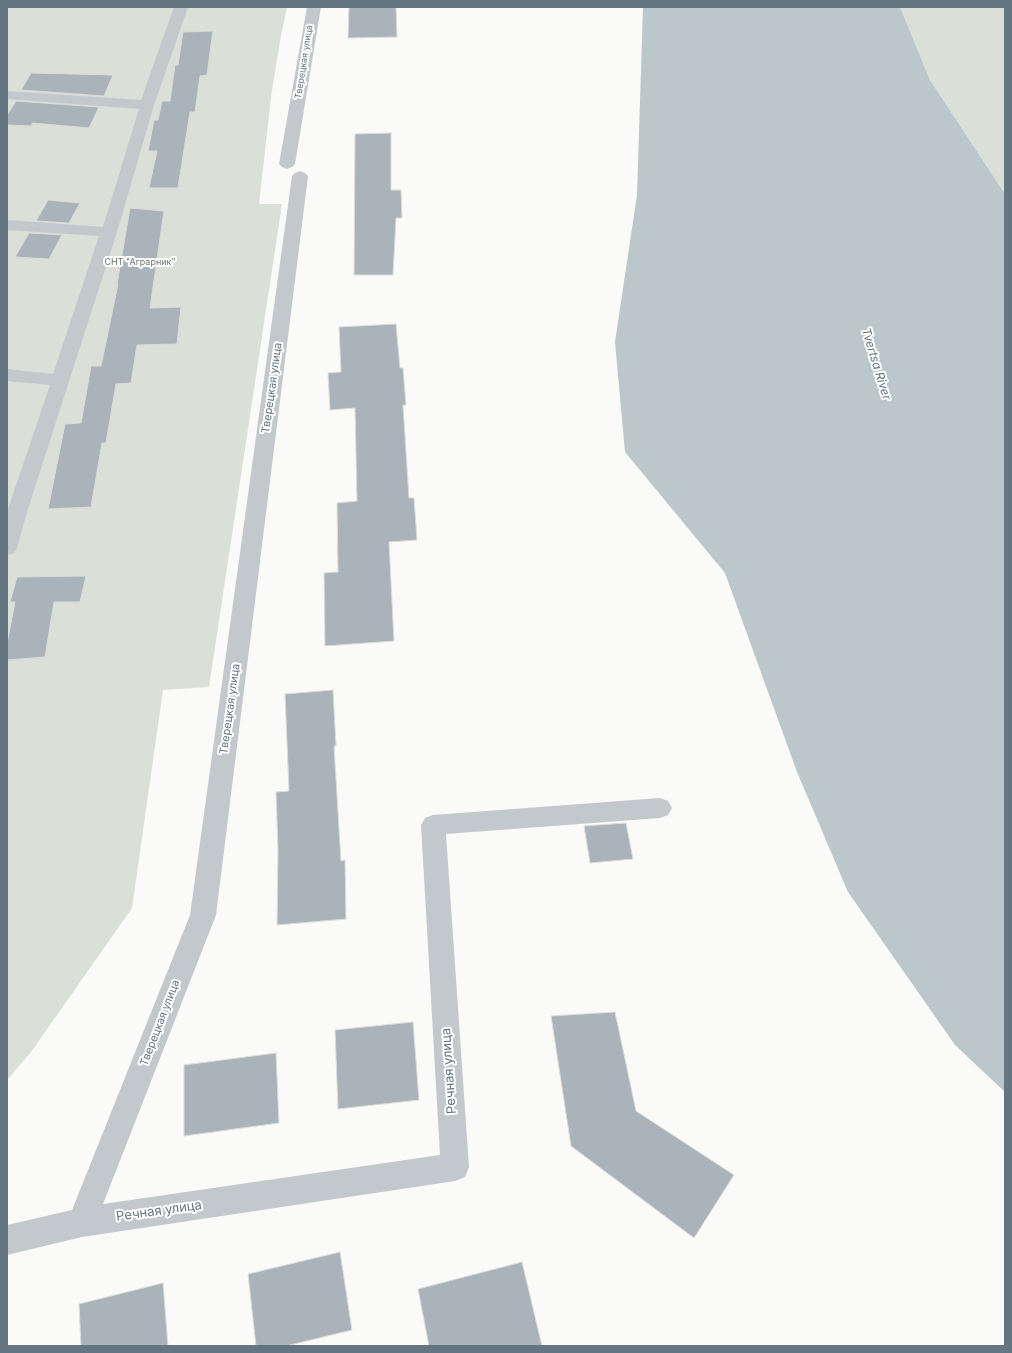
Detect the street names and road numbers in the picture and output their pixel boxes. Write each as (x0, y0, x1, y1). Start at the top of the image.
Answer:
street label: Тверецкая улица (293, 24, 315, 100)
street label: Тверецкая улица (259, 342, 285, 434)
street label: Тверецкая улица (217, 663, 243, 755)
street label: Тверецкая улица (137, 978, 183, 1068)
street label: Речная улица (438, 1027, 460, 1115)
street label: Речная улица (115, 1197, 203, 1225)

